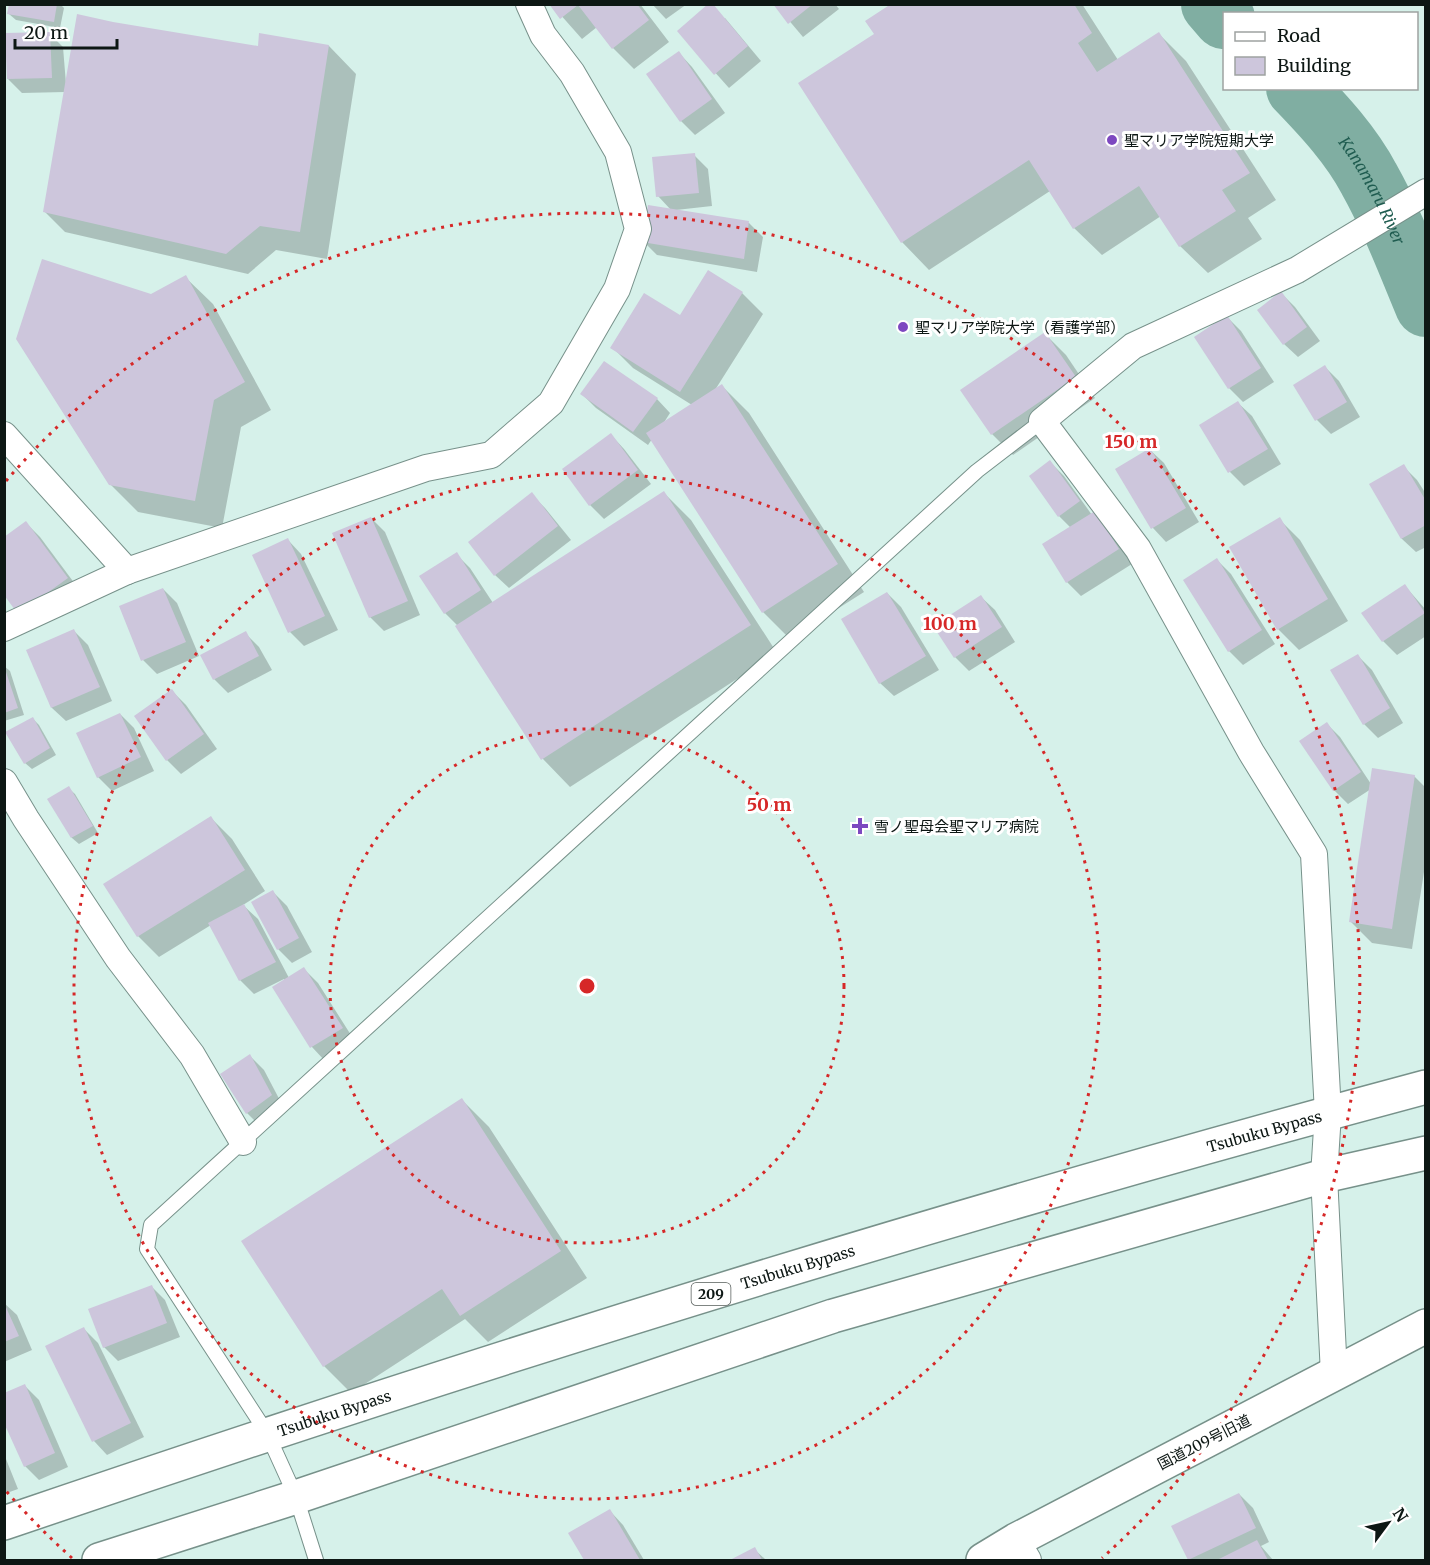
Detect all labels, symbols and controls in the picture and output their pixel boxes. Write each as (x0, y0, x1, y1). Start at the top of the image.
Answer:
scale bar (15, 12, 117, 50)
legend (1223, 12, 1418, 90)
text: 20 m (24, 21, 68, 44)
text: Road (1277, 24, 1321, 47)
text: Building (1277, 54, 1351, 77)
place label: 聖マリア学院短期大学 (1124, 131, 1274, 150)
water label: Kanamaru River (1334, 132, 1409, 248)
marker: 聖マリア学院短期大学 (1105, 133, 1119, 147)
place label: 聖マリア学院大学（看護学部） (915, 318, 1125, 337)
marker: 聖マリア学院大学（看護学部） (896, 320, 910, 334)
text: 150 m (1105, 430, 1157, 453)
text: 100 m (923, 612, 977, 635)
text: 50 m (747, 793, 791, 816)
marker: 雪ノ聖母会聖マリア病院 (851, 817, 869, 835)
place label: 雪ノ聖母会聖マリア病院 (874, 817, 1039, 836)
centre of rings (577, 976, 597, 996)
street label: Tsubuku Bypass (1205, 1106, 1324, 1156)
street label: Tsubuku Bypass (738, 1240, 857, 1293)
road number: 209 (692, 1283, 730, 1305)
street label: Tsubuku Bypass (275, 1385, 393, 1440)
street label: 国道209号旧道 (1154, 1410, 1254, 1474)
north arrow (1358, 1493, 1418, 1553)
text: N (1389, 1504, 1413, 1526)

